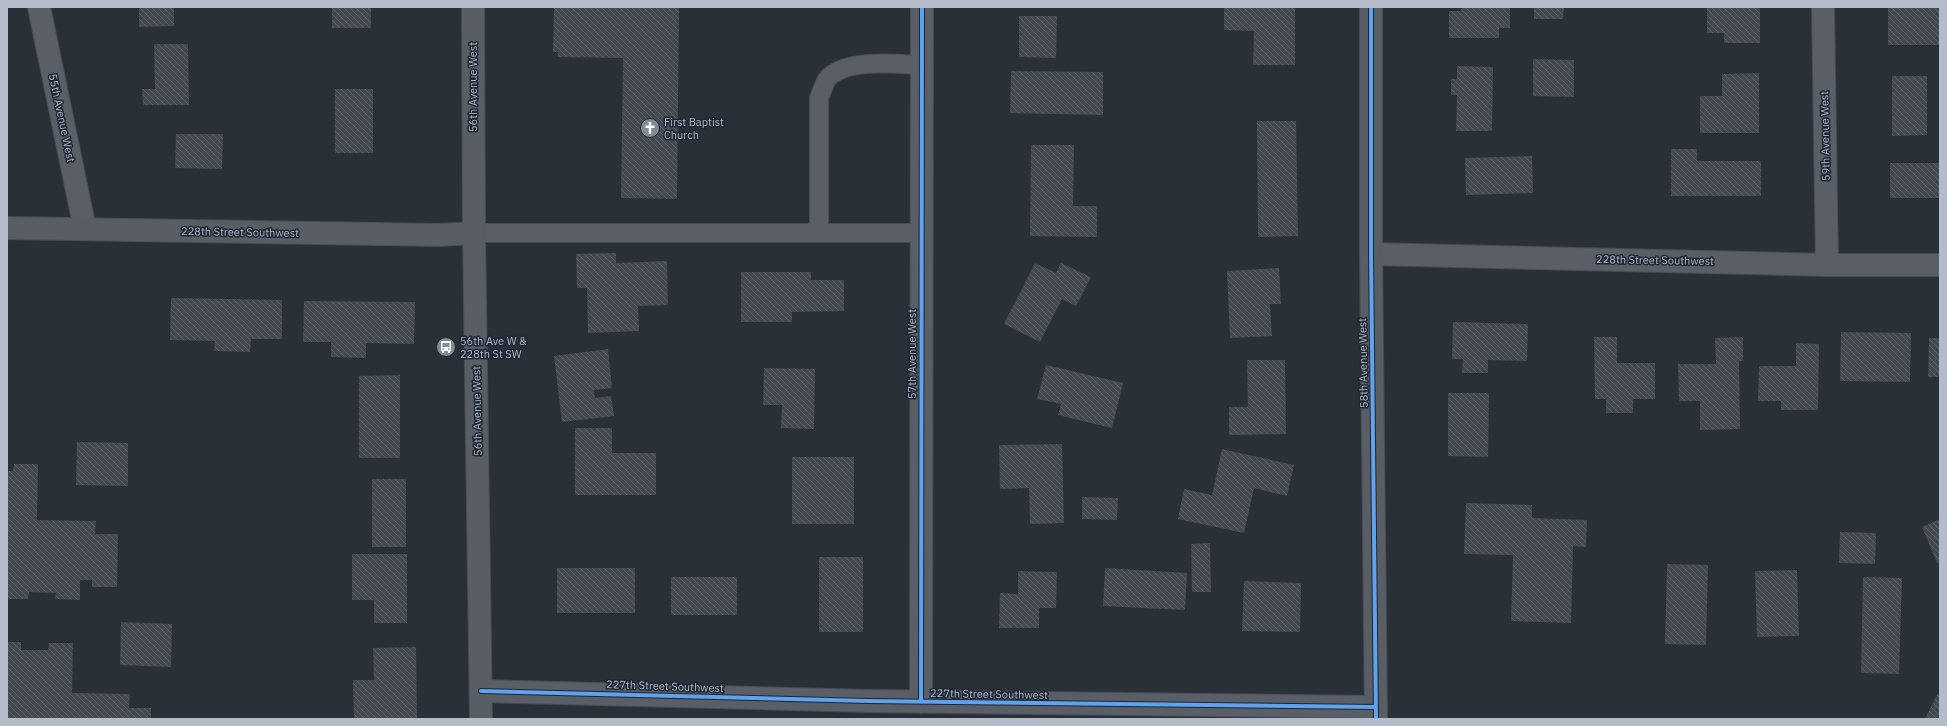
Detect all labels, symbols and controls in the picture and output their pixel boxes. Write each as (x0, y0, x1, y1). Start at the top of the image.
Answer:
street label: 56th Avenue West (466, 42, 480, 132)
street label: 55th Avenue West (46, 73, 78, 164)
street label: 59th Avenue West (1817, 91, 1833, 181)
place label: First Baptist Church (664, 115, 724, 142)
church icon: First Baptist Church (639, 117, 661, 139)
street label: 228th Street Southwest (181, 224, 299, 240)
street label: 228th Street Southwest (1596, 252, 1714, 268)
street label: 57th Avenue West (905, 309, 919, 399)
street label: 58th Avenue West (1355, 318, 1371, 408)
place label: 56th Ave W & 228th St SW (460, 334, 527, 361)
bus stop icon: 56th Ave W & 228th St SW (435, 336, 457, 358)
street label: 56th Avenue West (469, 366, 485, 456)
street label: 227th Street Southwest (606, 677, 724, 695)
street label: 227th Street Southwest (930, 686, 1048, 702)

